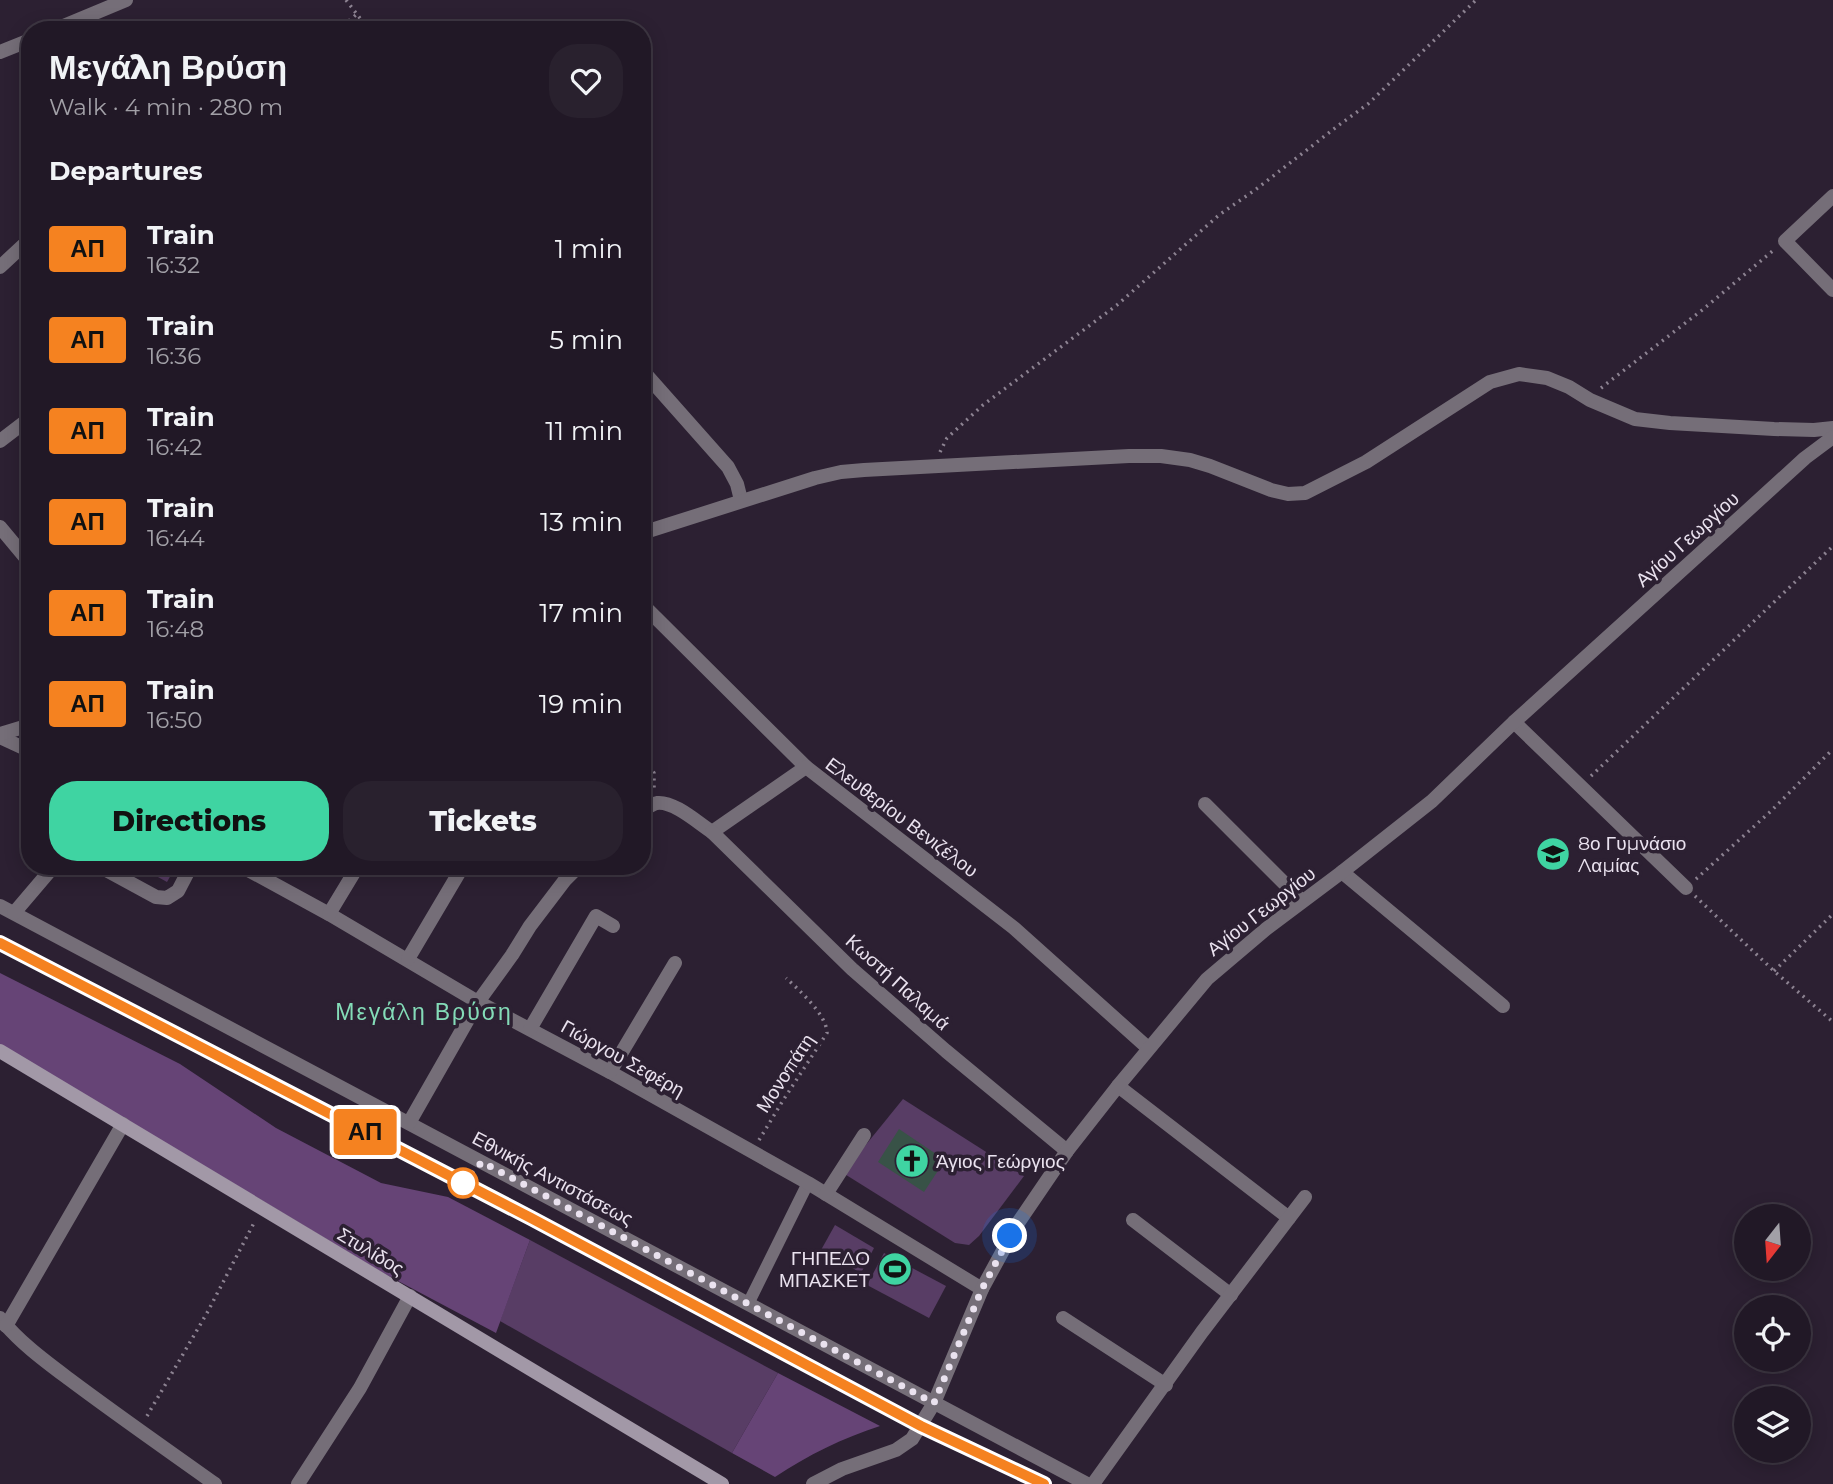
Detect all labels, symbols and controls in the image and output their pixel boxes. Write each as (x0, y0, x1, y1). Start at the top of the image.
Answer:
button: heart (549, 44, 623, 118)
text: Μεγάλη Βρύση (49, 47, 287, 87)
text: Walk · 4 min · 280 m (49, 93, 283, 121)
text: Departures (49, 155, 203, 187)
text: Train (147, 219, 215, 251)
text: 1 min (555, 233, 623, 265)
text: ΑΠ (70, 234, 105, 263)
text: 16:32 (147, 251, 200, 279)
text: Train (147, 310, 215, 342)
text: 5 min (549, 324, 623, 356)
text: ΑΠ (70, 325, 105, 354)
text: 16:36 (147, 342, 201, 370)
text: Train (147, 401, 215, 433)
text: 11 min (545, 415, 623, 447)
text: ΑΠ (70, 416, 105, 445)
text: 16:42 (147, 433, 202, 461)
street label: Αγίου Γεωργίου (1631, 487, 1744, 592)
text: Train (147, 492, 215, 524)
text: 13 min (540, 506, 623, 538)
text: ΑΠ (70, 507, 105, 536)
text: 16:44 (147, 524, 205, 552)
text: Train (147, 583, 215, 615)
text: 17 min (539, 597, 623, 629)
text: ΑΠ (70, 598, 105, 627)
text: 16:48 (147, 615, 204, 643)
text: Train (147, 674, 215, 706)
text: 19 min (539, 688, 623, 720)
text: ΑΠ (70, 689, 105, 718)
text: 16:50 (147, 706, 202, 734)
street label: Ελευθερίου Βενιζέλου (821, 753, 982, 882)
button: Directions (49, 781, 329, 861)
button: Tickets (343, 781, 623, 861)
place label: 8ο Γυμνάσιο Λαμίας (1578, 832, 1686, 877)
school or university icon: 8ο Γυμνάσιο Λαμίας (1534, 835, 1572, 873)
street label: Αγίου Γεωργίου (1203, 862, 1320, 961)
street label: Κωστή Παλαμά (841, 930, 954, 1035)
district label: Μεγάλη Βρύση (335, 998, 513, 1026)
street label: Γιώργου Σεφέρη (557, 1015, 688, 1102)
street label: Μονοπάτη (751, 1030, 819, 1117)
line badge: ΑΠ (334, 1109, 396, 1155)
text: ΑΠ (348, 1117, 382, 1146)
street label: Εθνικής Αντιστάσεως (468, 1126, 637, 1231)
church icon: Άγιος Γεώργιος (893, 1142, 931, 1180)
place label: Άγιος Γεώργιος (936, 1150, 1065, 1173)
unlabelled marker (448, 1168, 478, 1198)
north arrow (1734, 1204, 1811, 1281)
map controls (1734, 1204, 1811, 1463)
your location (992, 1218, 1027, 1253)
street label: Στυλίδος (333, 1223, 408, 1280)
place label: ΓΗΠΕΔΟ ΜΠΑΣΚΕΤ (779, 1247, 870, 1292)
sports icon: ΓΗΠΕΔΟ ΜΠΑΣΚΕΤ (876, 1250, 914, 1288)
button: locate (1734, 1295, 1811, 1372)
button: layers (1734, 1386, 1811, 1463)

